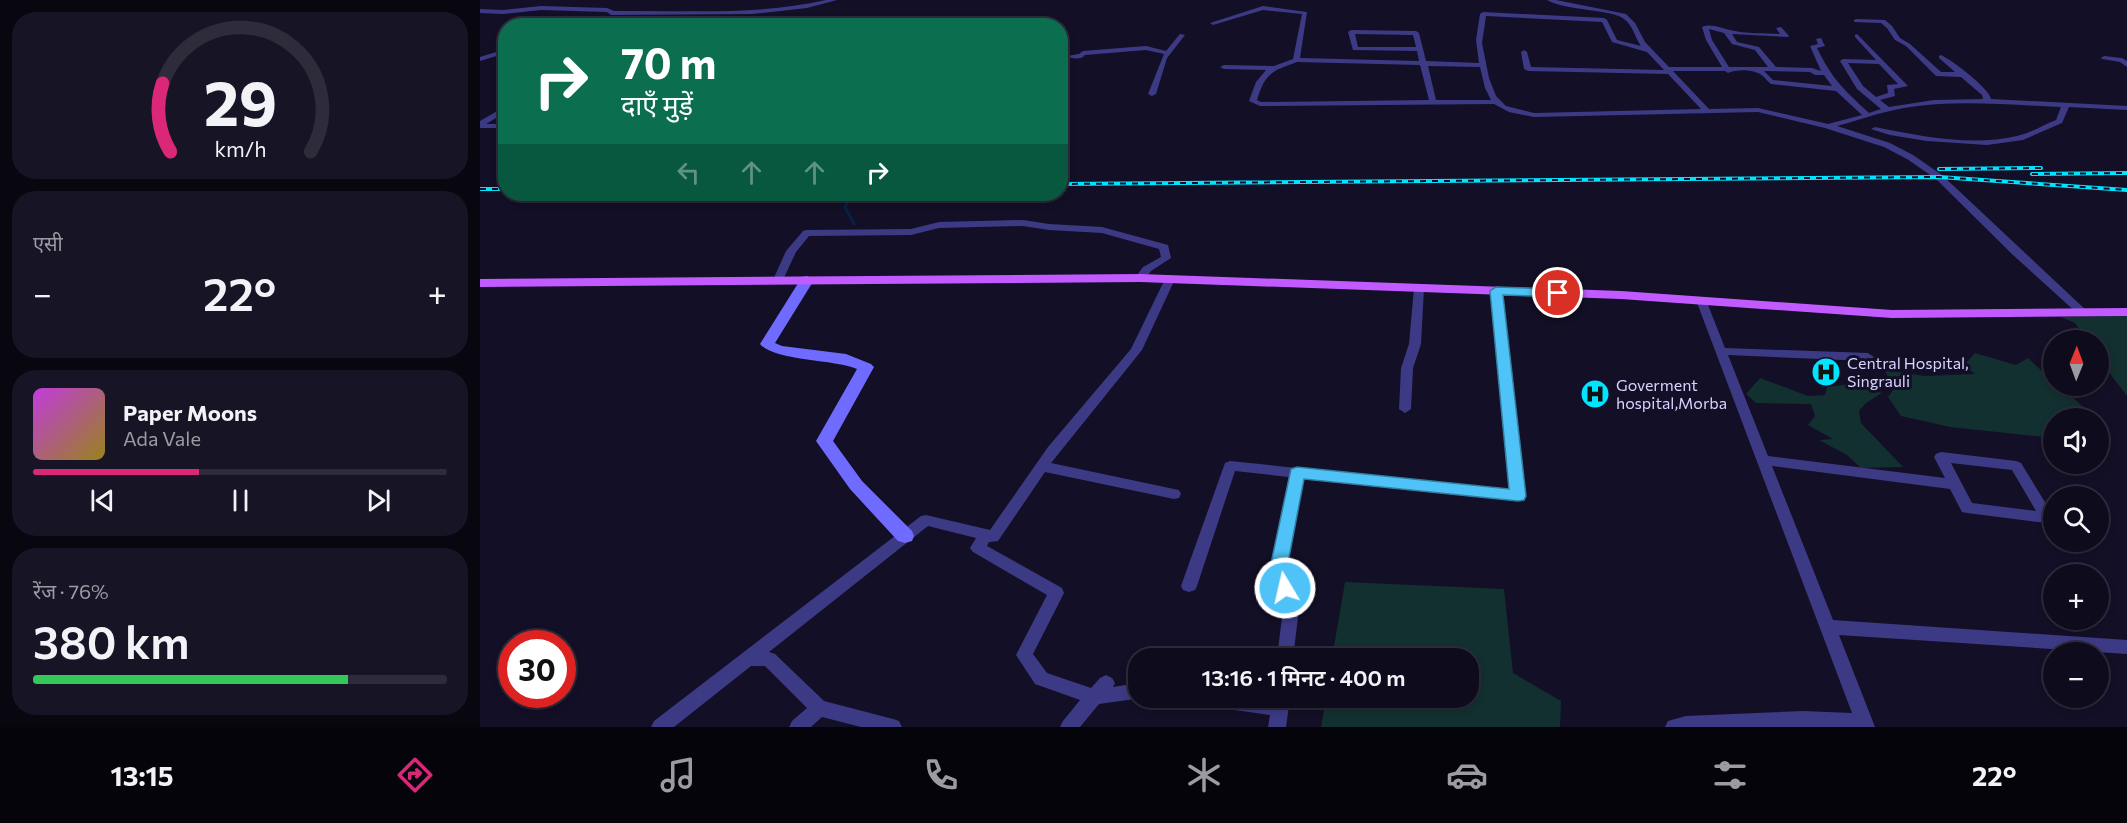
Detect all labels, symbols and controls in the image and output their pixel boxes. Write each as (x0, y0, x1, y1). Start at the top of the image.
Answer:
text: 70 m (621, 36, 716, 88)
icon: right (522, 42, 600, 120)
text: 29 (203, 64, 277, 140)
text: दाएँ मुड़ें (621, 88, 693, 121)
text: km/h (214, 136, 266, 162)
icon: left (672, 156, 705, 189)
icon: ahead (735, 156, 768, 189)
icon: ahead (798, 156, 831, 189)
icon: right (861, 156, 894, 189)
text: एसी (33, 231, 63, 255)
text: 22° (203, 265, 276, 320)
pin (1532, 267, 1583, 318)
text: − (33, 272, 52, 313)
text: + (428, 272, 447, 313)
icon: arrive (1541, 276, 1574, 309)
north arrow (2043, 330, 2109, 396)
map controls (2043, 330, 2109, 708)
place label: Central Hospital, Singrauli (1847, 353, 1969, 390)
hospital icon: Central Hospital, Singrauli (1810, 356, 1842, 388)
place label: Goverment hospital,Morba (1616, 375, 1727, 412)
hospital icon: Goverment hospital,Morba (1579, 378, 1611, 410)
text: Paper Moons (123, 399, 257, 426)
button: sound (2043, 408, 2109, 474)
text: Ada Vale (123, 426, 201, 450)
icon: previous (86, 484, 119, 517)
icon: pause (224, 484, 257, 517)
icon: next (362, 484, 395, 517)
button: search (2043, 486, 2109, 552)
position arrow (1253, 556, 1317, 620)
button: + (2043, 564, 2109, 630)
text: रेंज · 76% (33, 579, 109, 603)
text: 380 km (33, 613, 190, 668)
speed limit sign: 30 (498, 630, 576, 708)
button: − (2043, 642, 2109, 708)
text: 13:16 · 1 मिनट · 400 m (1202, 664, 1405, 691)
icon: directions (394, 754, 436, 796)
icon: music (657, 754, 699, 796)
icon: phone (920, 754, 962, 796)
icon: climate (1183, 754, 1225, 796)
icon: car (1446, 754, 1488, 796)
icon: filters (1709, 754, 1751, 796)
text: 13:15 (110, 759, 174, 792)
text: 22° (1972, 759, 2016, 792)

